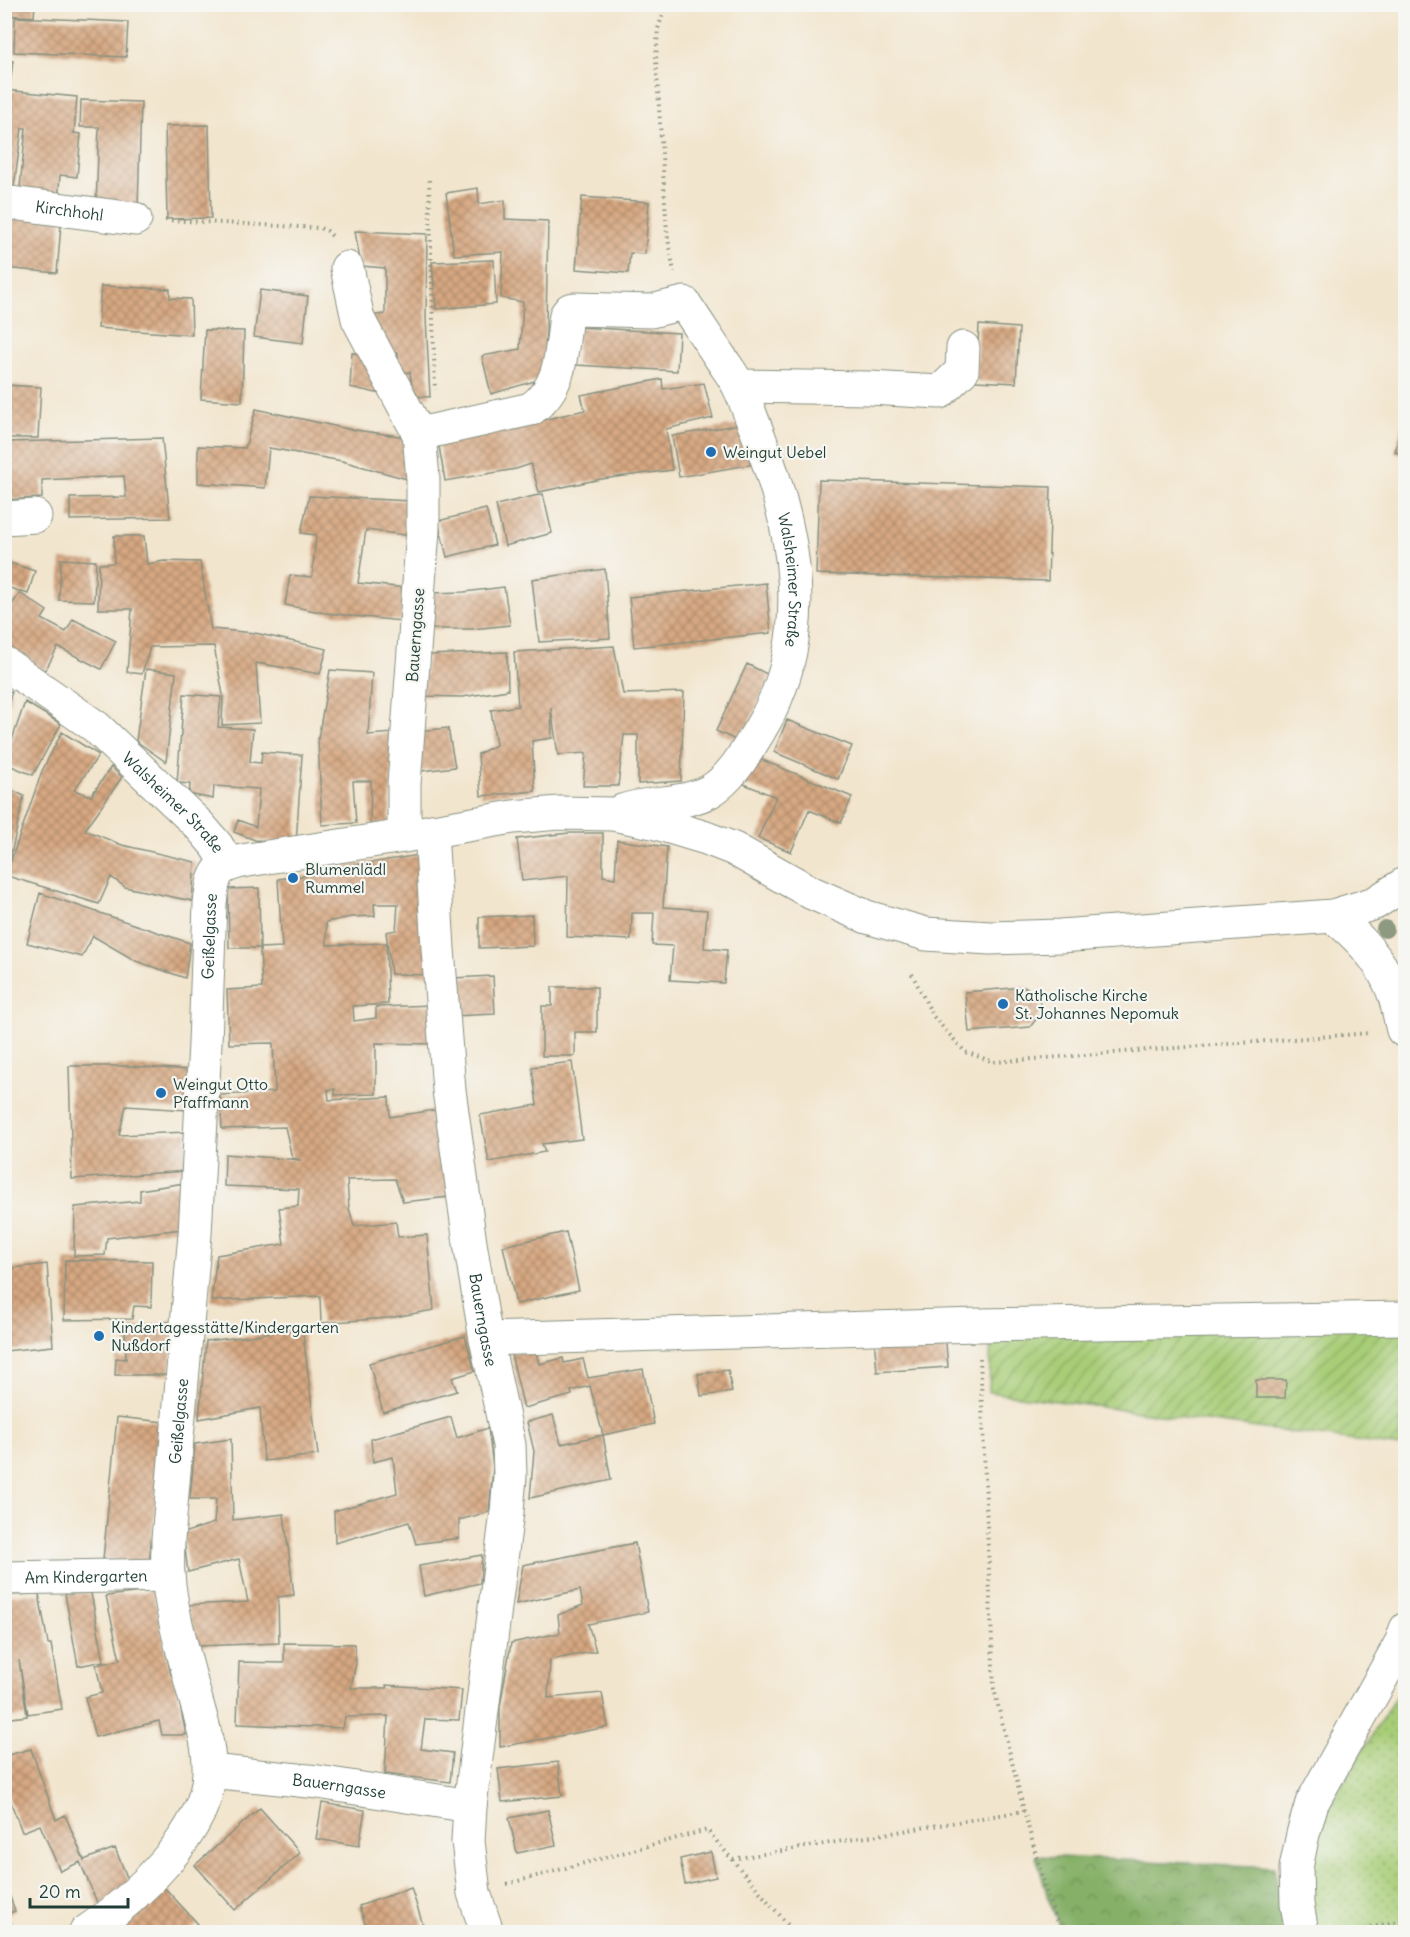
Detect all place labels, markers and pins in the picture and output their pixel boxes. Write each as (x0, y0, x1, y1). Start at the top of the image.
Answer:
place label: Weingut Uebel (723, 442, 826, 462)
marker: Weingut Uebel (704, 445, 718, 459)
place label: Blumenlädl Rummel (305, 859, 386, 897)
marker: Blumenlädl Rummel (286, 871, 300, 885)
place label: Katholische Kirche St. Johannes Nepomuk (1015, 985, 1179, 1023)
marker: Katholische Kirche St. Johannes Nepomuk (996, 997, 1010, 1011)
place label: Weingut Otto Pfaffmann (173, 1074, 268, 1112)
marker: Weingut Otto Pfaffmann (154, 1086, 168, 1100)
place label: Kindertagesstätte/Kindergarten Nußdorf (111, 1317, 339, 1355)
marker: Kindertagesstätte/Kindergarten Nußdorf (92, 1329, 106, 1343)

